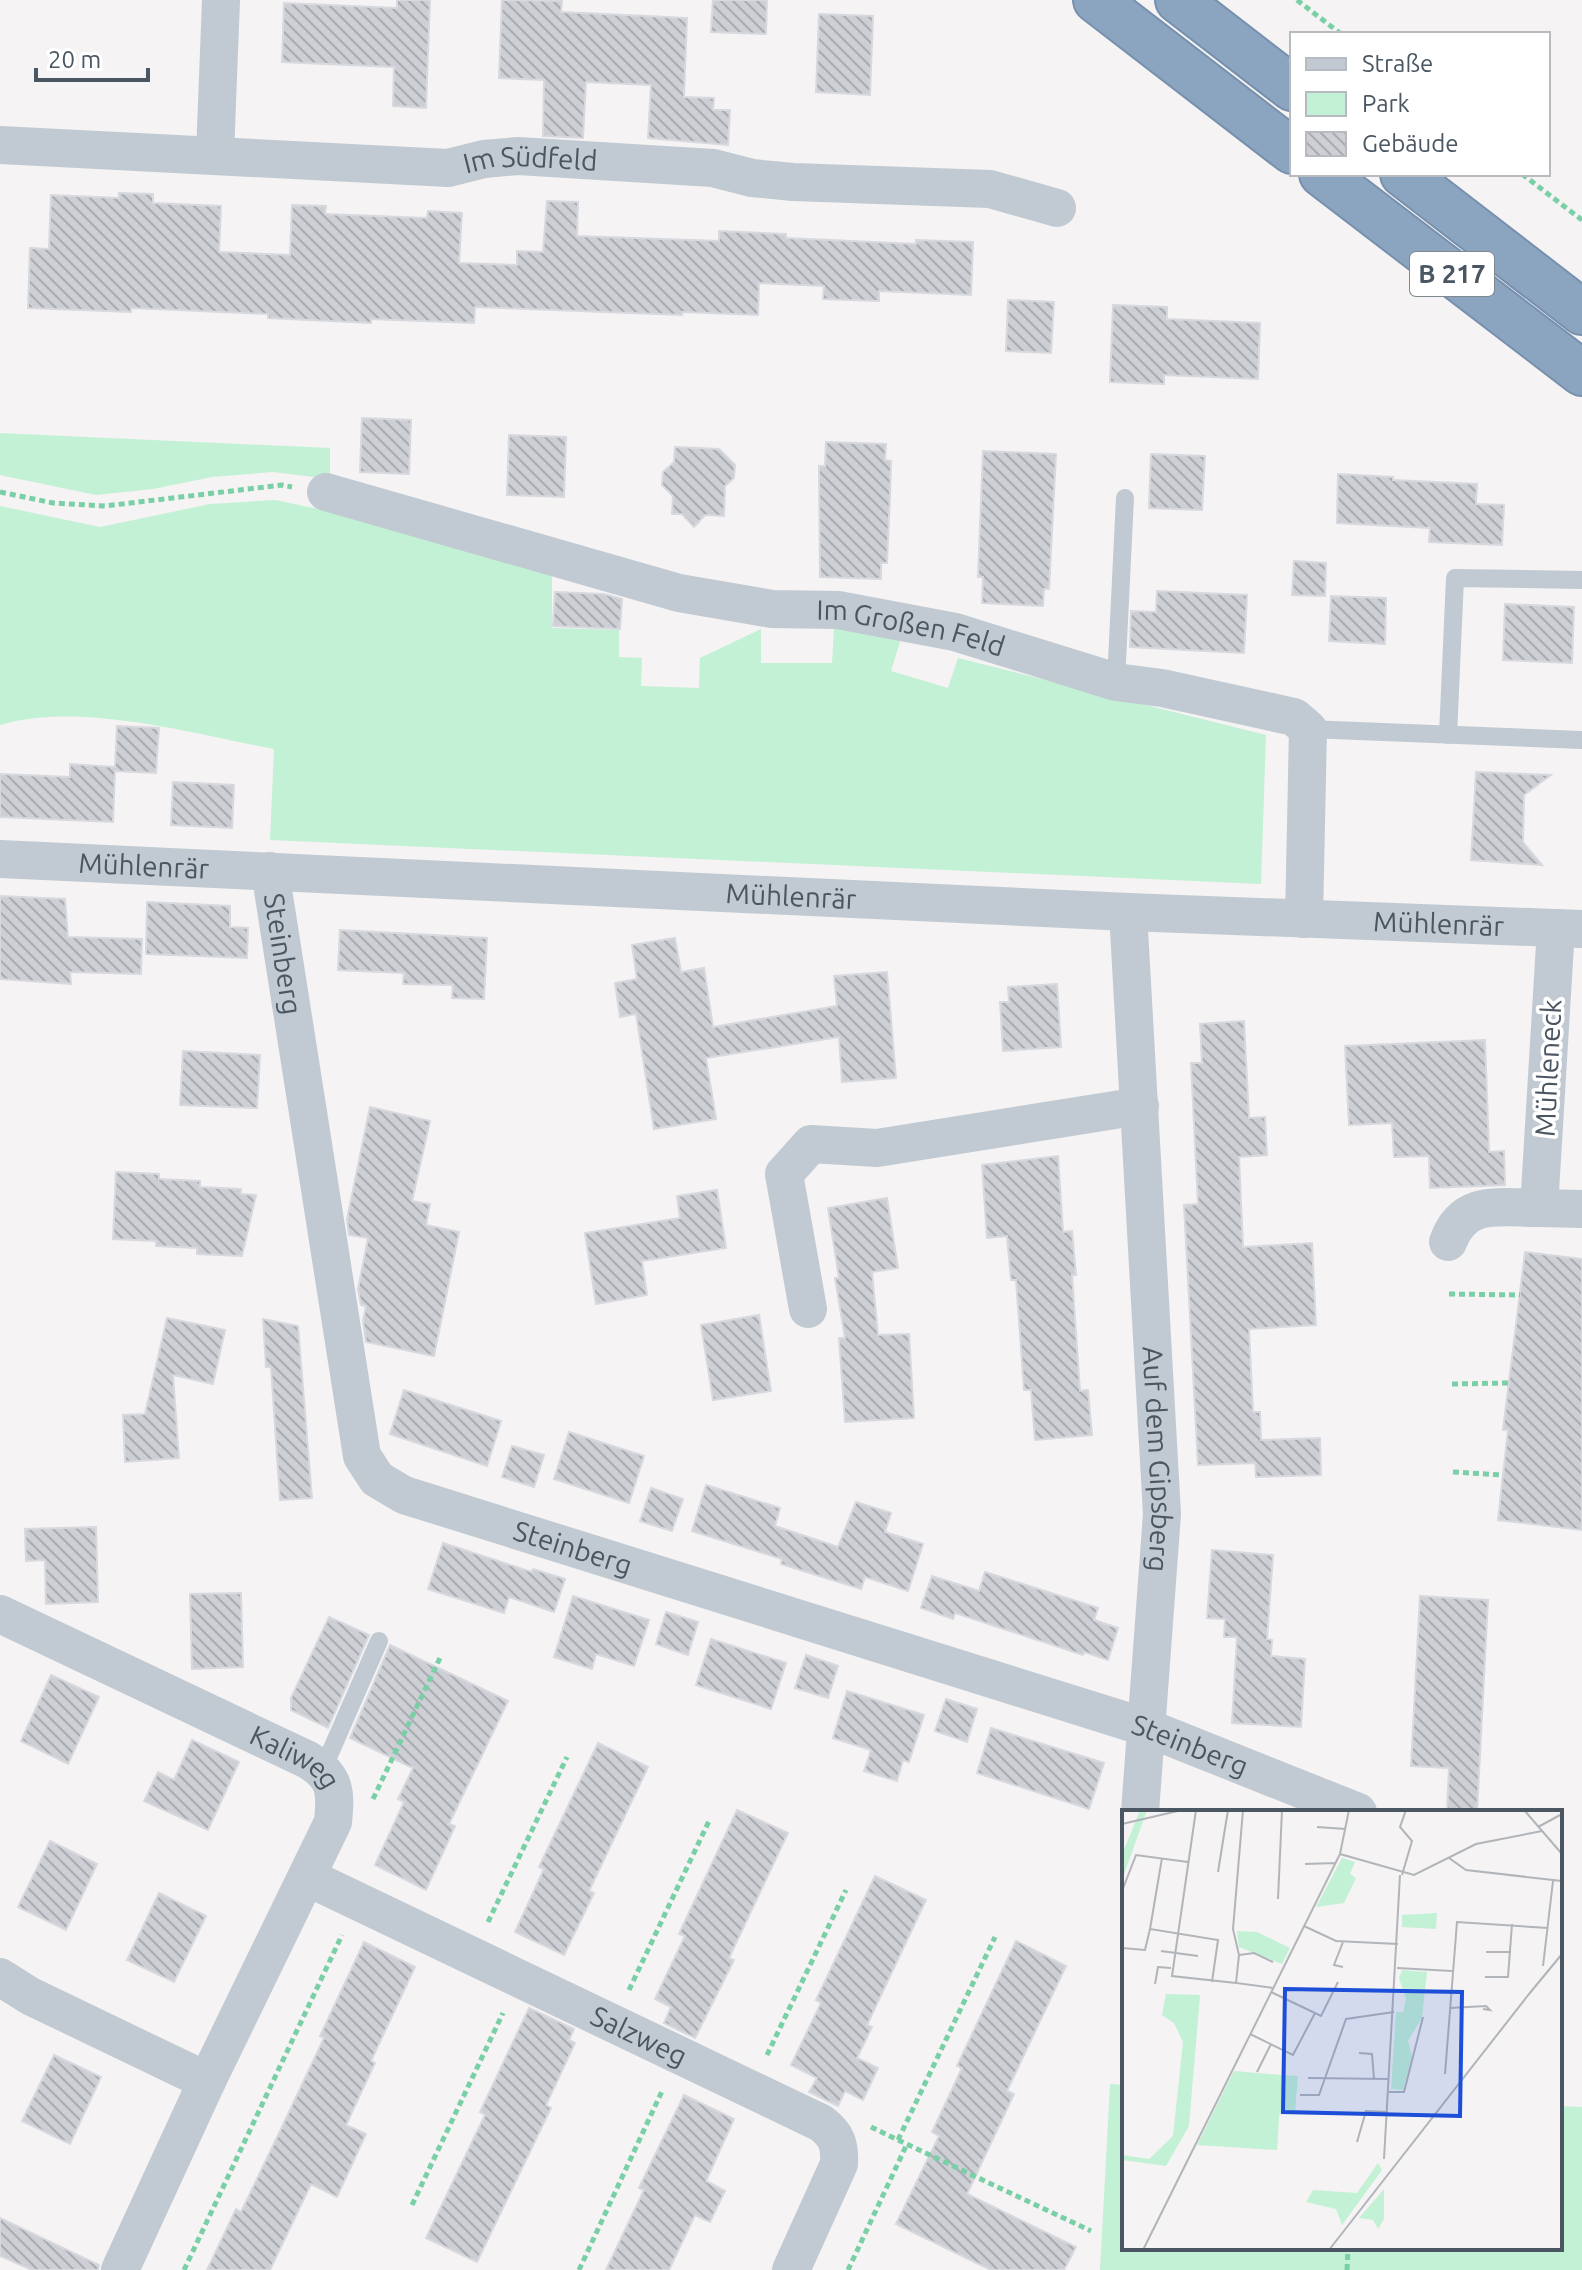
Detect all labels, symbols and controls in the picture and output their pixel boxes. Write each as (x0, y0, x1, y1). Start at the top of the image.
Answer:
scale bar (36, 32, 148, 82)
legend (1290, 32, 1550, 176)
text: 20 m (48, 46, 101, 73)
text: Straße (1362, 50, 1433, 77)
text: Park (1362, 90, 1410, 117)
text: Gebäude (1362, 130, 1459, 157)
street label: Im Südfeld (460, 140, 598, 179)
road number: B 217 (1410, 252, 1494, 296)
street label: Im Großen Feld (816, 594, 1009, 662)
street label: Mühlenrär (78, 847, 210, 884)
street label: Mühlenrär (725, 877, 858, 914)
street label: Steinberg (259, 891, 308, 1017)
street label: Mühlenrär (1373, 905, 1505, 941)
street label: Mühleneck (1528, 998, 1567, 1138)
street label: Auf dem Gipsberg (1138, 1345, 1178, 1573)
street label: Steinberg (510, 1514, 636, 1580)
street label: Steinberg (1128, 1708, 1253, 1782)
street label: Kaliweg (245, 1719, 347, 1794)
inset map (1122, 1810, 1562, 2250)
street label: Salzweg (586, 1999, 692, 2072)

